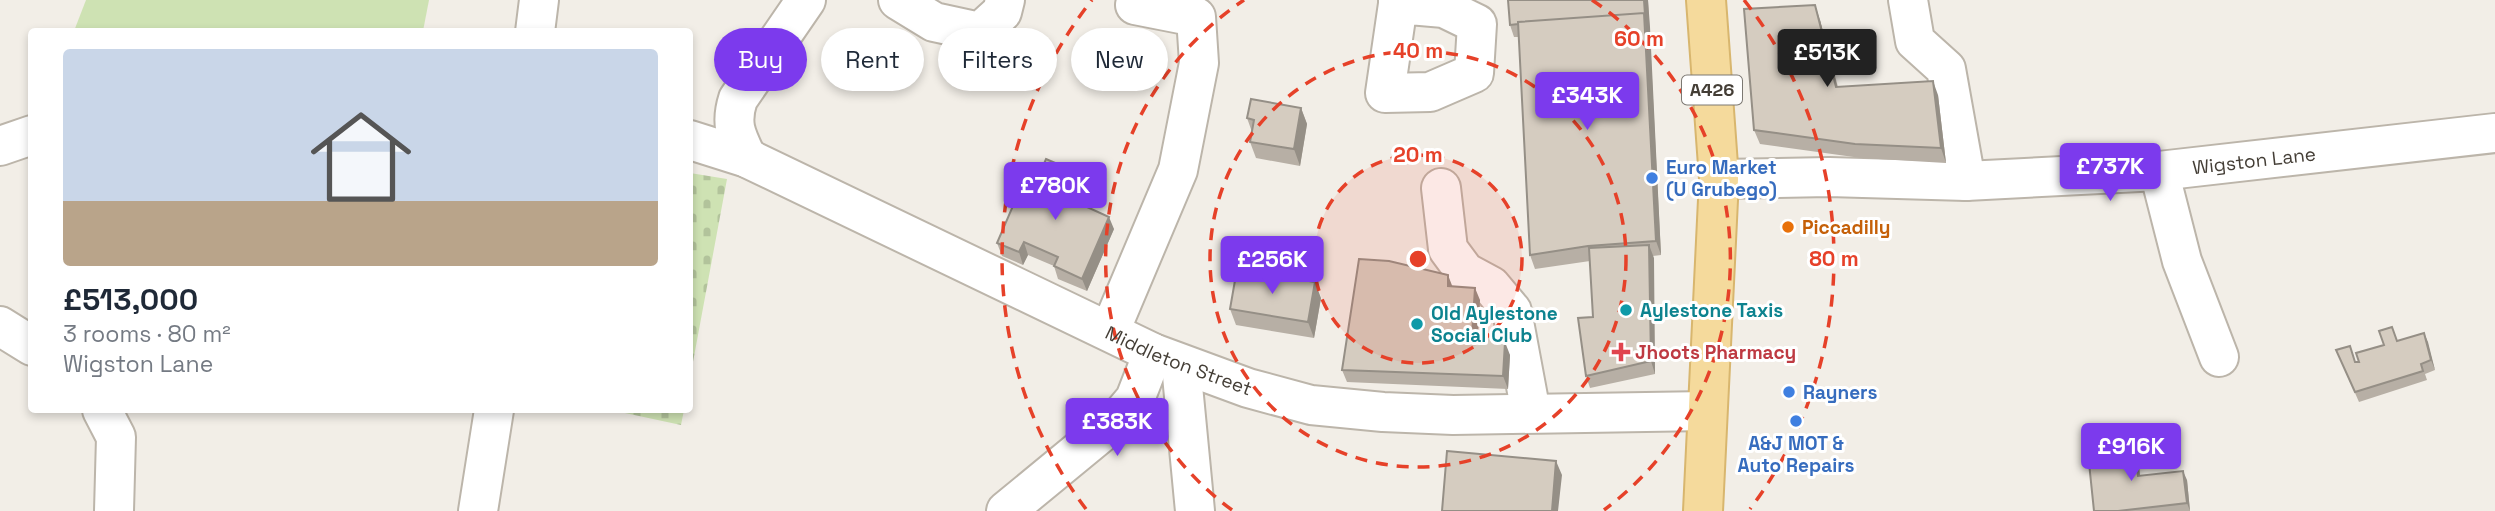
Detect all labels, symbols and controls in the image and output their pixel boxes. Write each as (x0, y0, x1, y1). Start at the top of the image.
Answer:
text: 60 m (1614, 25, 1664, 52)
chip: Buy (714, 28, 807, 91)
chip: Rent (821, 28, 924, 91)
chip: Filters (938, 28, 1057, 91)
chip: New (1071, 28, 1168, 91)
pin: £513K (1778, 29, 1876, 89)
text: 40 m (1393, 37, 1443, 64)
text: £513K (1794, 37, 1860, 67)
pin: £343K (1538, 72, 1636, 132)
road number: A426 (1682, 76, 1742, 104)
text: £343K (1551, 80, 1623, 110)
icon: home (298, 94, 424, 220)
text: 20 m (1393, 141, 1443, 168)
street label: Wigston Lane (2191, 141, 2317, 180)
pin: £737K (2061, 144, 2159, 203)
text: £737K (2076, 151, 2144, 181)
place label: Euro Market (U Grubego) (1666, 155, 1777, 202)
pin: £780K (1006, 162, 1104, 222)
text: £780K (1020, 170, 1090, 200)
marker: Euro Market (U Grubego) (1644, 170, 1660, 186)
place label: Piccadilly (1802, 215, 1891, 240)
marker: Piccadilly (1780, 219, 1796, 235)
pin: £256K (1223, 236, 1321, 296)
text: £256K (1237, 244, 1307, 274)
text: 80 m (1809, 245, 1859, 272)
centre of rings (1406, 247, 1430, 271)
text: £513,000 (63, 280, 198, 319)
place label: Aylestone Taxis (1640, 298, 1783, 323)
place label: Old Aylestone Social Club (1431, 301, 1558, 348)
marker: Aylestone Taxis (1618, 302, 1634, 318)
marker: Old Aylestone Social Club (1409, 316, 1425, 332)
text: 3 rooms · 80 m² (63, 319, 231, 349)
street label: Middleton Street (1101, 320, 1255, 401)
place label: Jhoots Pharmacy (1635, 340, 1796, 365)
marker: Jhoots Pharmacy (1613, 344, 1629, 360)
text: Wigston Lane (63, 349, 213, 379)
place label: Rayners (1803, 380, 1877, 405)
marker: Rayners (1781, 384, 1797, 400)
pin: £383K (1068, 398, 1166, 458)
text: £383K (1082, 406, 1152, 436)
marker: A&J MOT & Auto Repairs (1788, 413, 1804, 429)
pin: £916K (2082, 424, 2180, 483)
place label: A&J MOT & Auto Repairs (1738, 431, 1854, 478)
text: £916K (2097, 431, 2165, 461)

